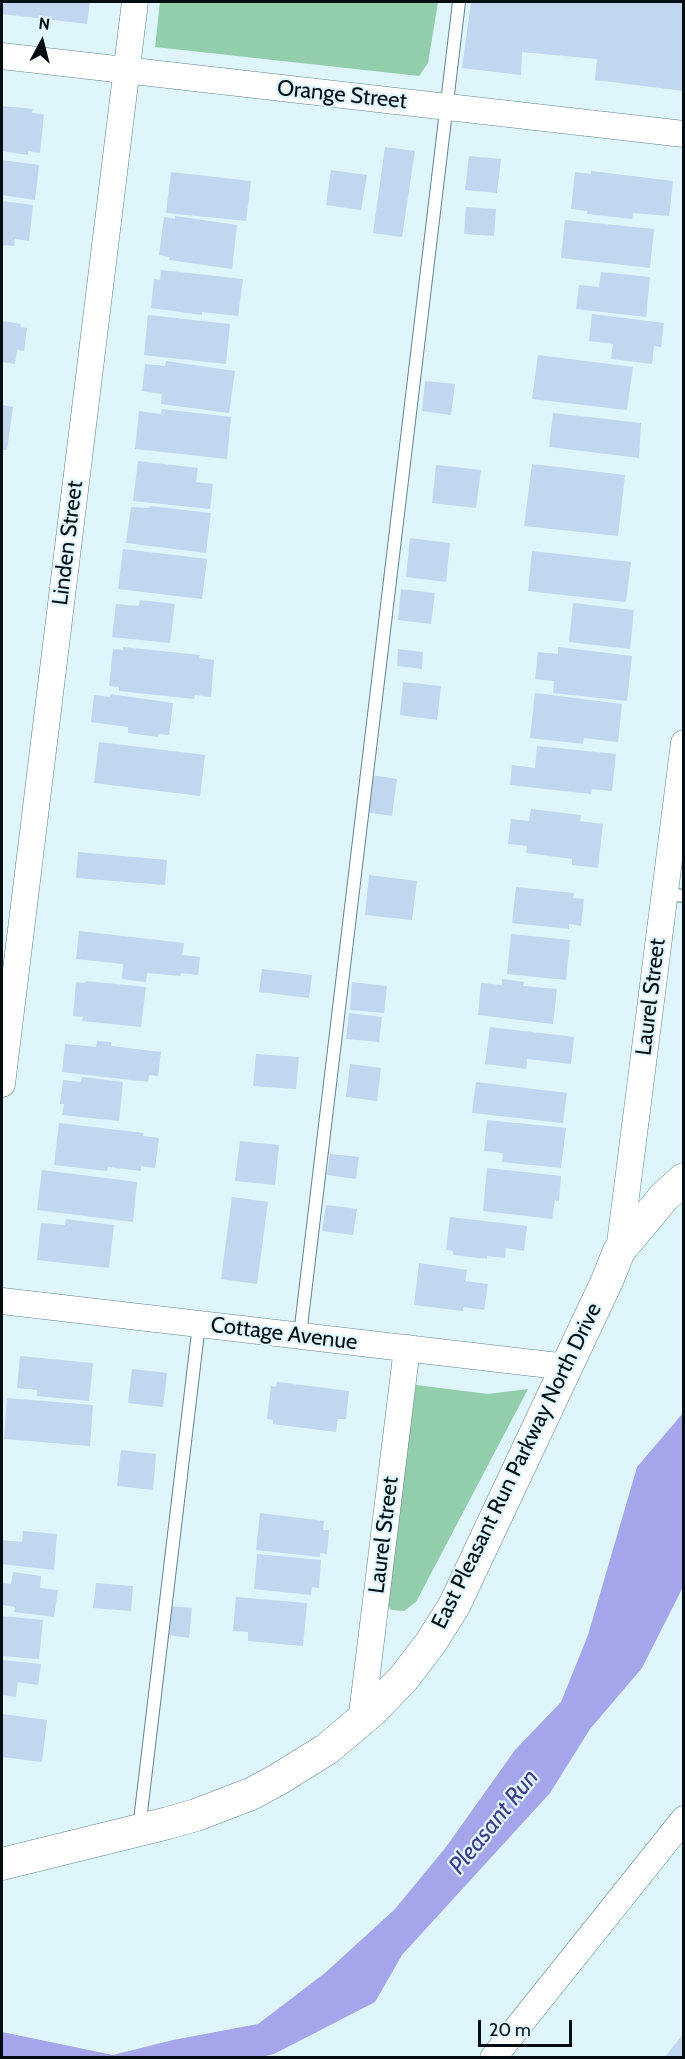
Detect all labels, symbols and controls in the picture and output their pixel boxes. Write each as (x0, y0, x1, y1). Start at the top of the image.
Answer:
north arrow (12, 12, 72, 72)
text: N (37, 14, 51, 34)
street label: Orange Street (276, 75, 408, 115)
street label: Linden Street (47, 479, 89, 607)
street label: Laurel Street (631, 937, 671, 1057)
street label: East Pleasant Run Parkway North Drive (426, 1299, 608, 1633)
street label: Cottage Avenue (209, 1312, 359, 1356)
street label: Laurel Street (364, 1475, 404, 1595)
water label: Pleasant Run (443, 1764, 545, 1880)
scale bar (481, 2008, 576, 2046)
text: 20 m (489, 2019, 531, 2041)

